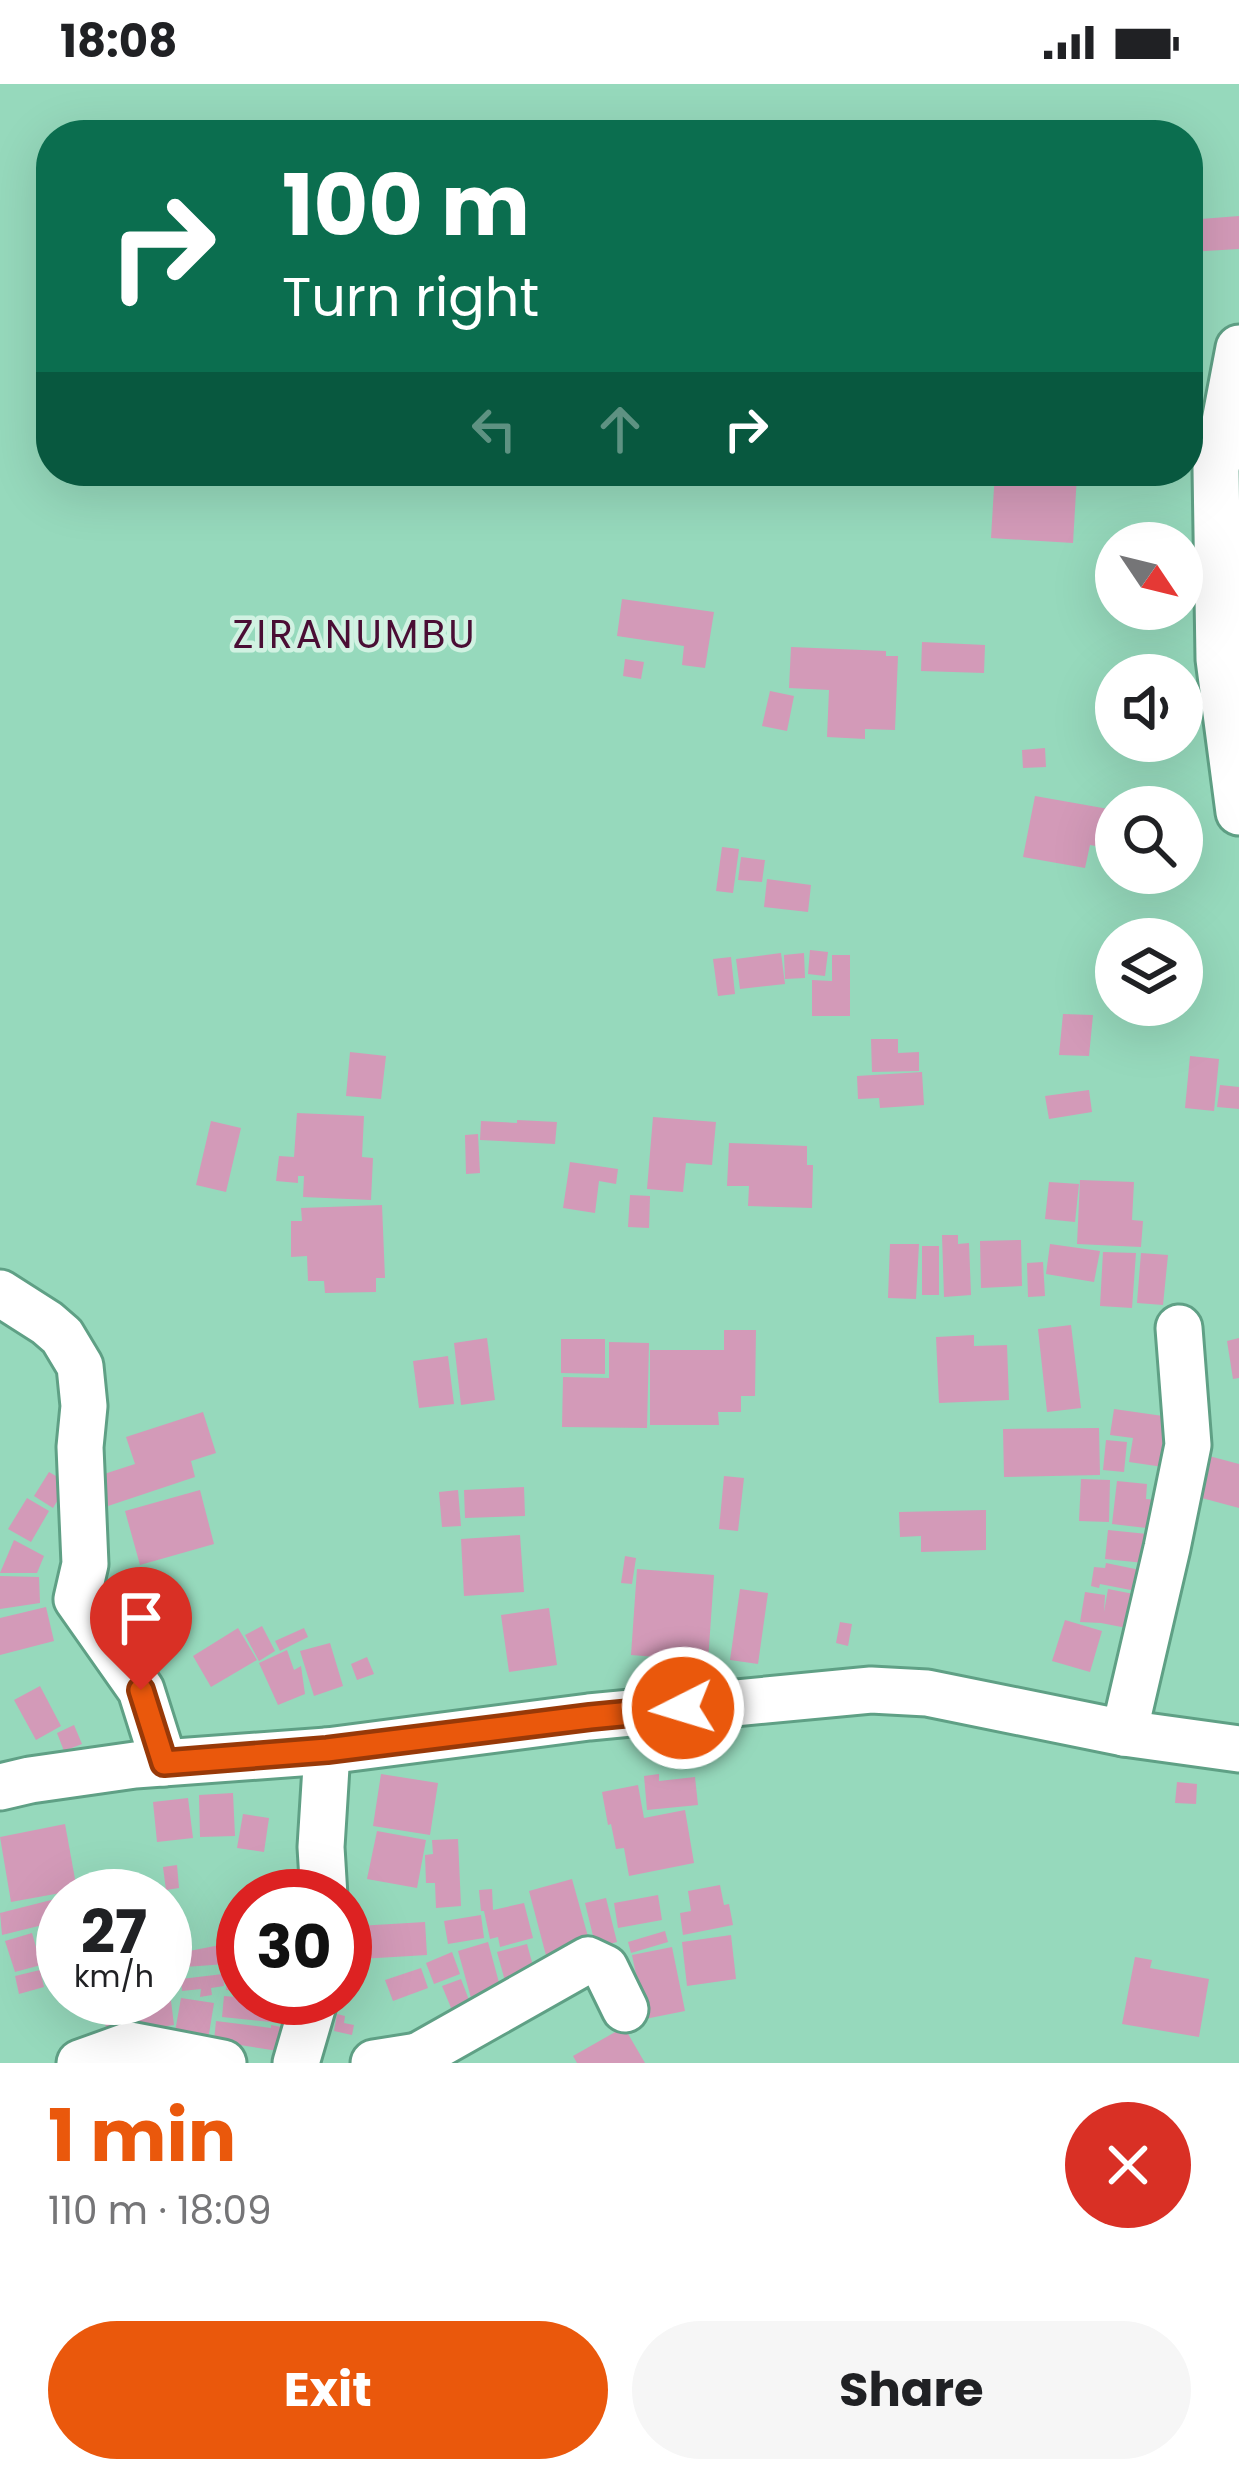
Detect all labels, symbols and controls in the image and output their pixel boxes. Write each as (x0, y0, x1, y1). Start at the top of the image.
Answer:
text: 18:08 (60, 10, 177, 73)
text: 100 m (282, 147, 530, 264)
icon: right (84, 168, 240, 324)
text: Turn right (282, 259, 539, 335)
icon: left (461, 396, 527, 462)
icon: ahead (587, 396, 653, 462)
icon: right (713, 396, 779, 462)
north arrow (1095, 522, 1203, 630)
map controls (1095, 522, 1203, 1026)
district label: ZIRANUMBU (232, 607, 478, 662)
button: sound (1095, 654, 1203, 762)
button: search (1095, 786, 1203, 894)
button: layers (1095, 918, 1203, 1026)
pin (90, 1567, 192, 1690)
icon: arrive (108, 1585, 174, 1651)
position arrow (620, 1645, 746, 1771)
speed limit sign: 30 (216, 1869, 372, 2025)
text: 27 (81, 1890, 147, 1974)
text: km/h (74, 1955, 154, 1998)
text: 1 min (48, 2085, 236, 2186)
button: close (1065, 2102, 1191, 2228)
text: 110 m · 18:09 (48, 2183, 272, 2238)
button: Exit (48, 2321, 608, 2459)
button: Share (632, 2321, 1191, 2459)

